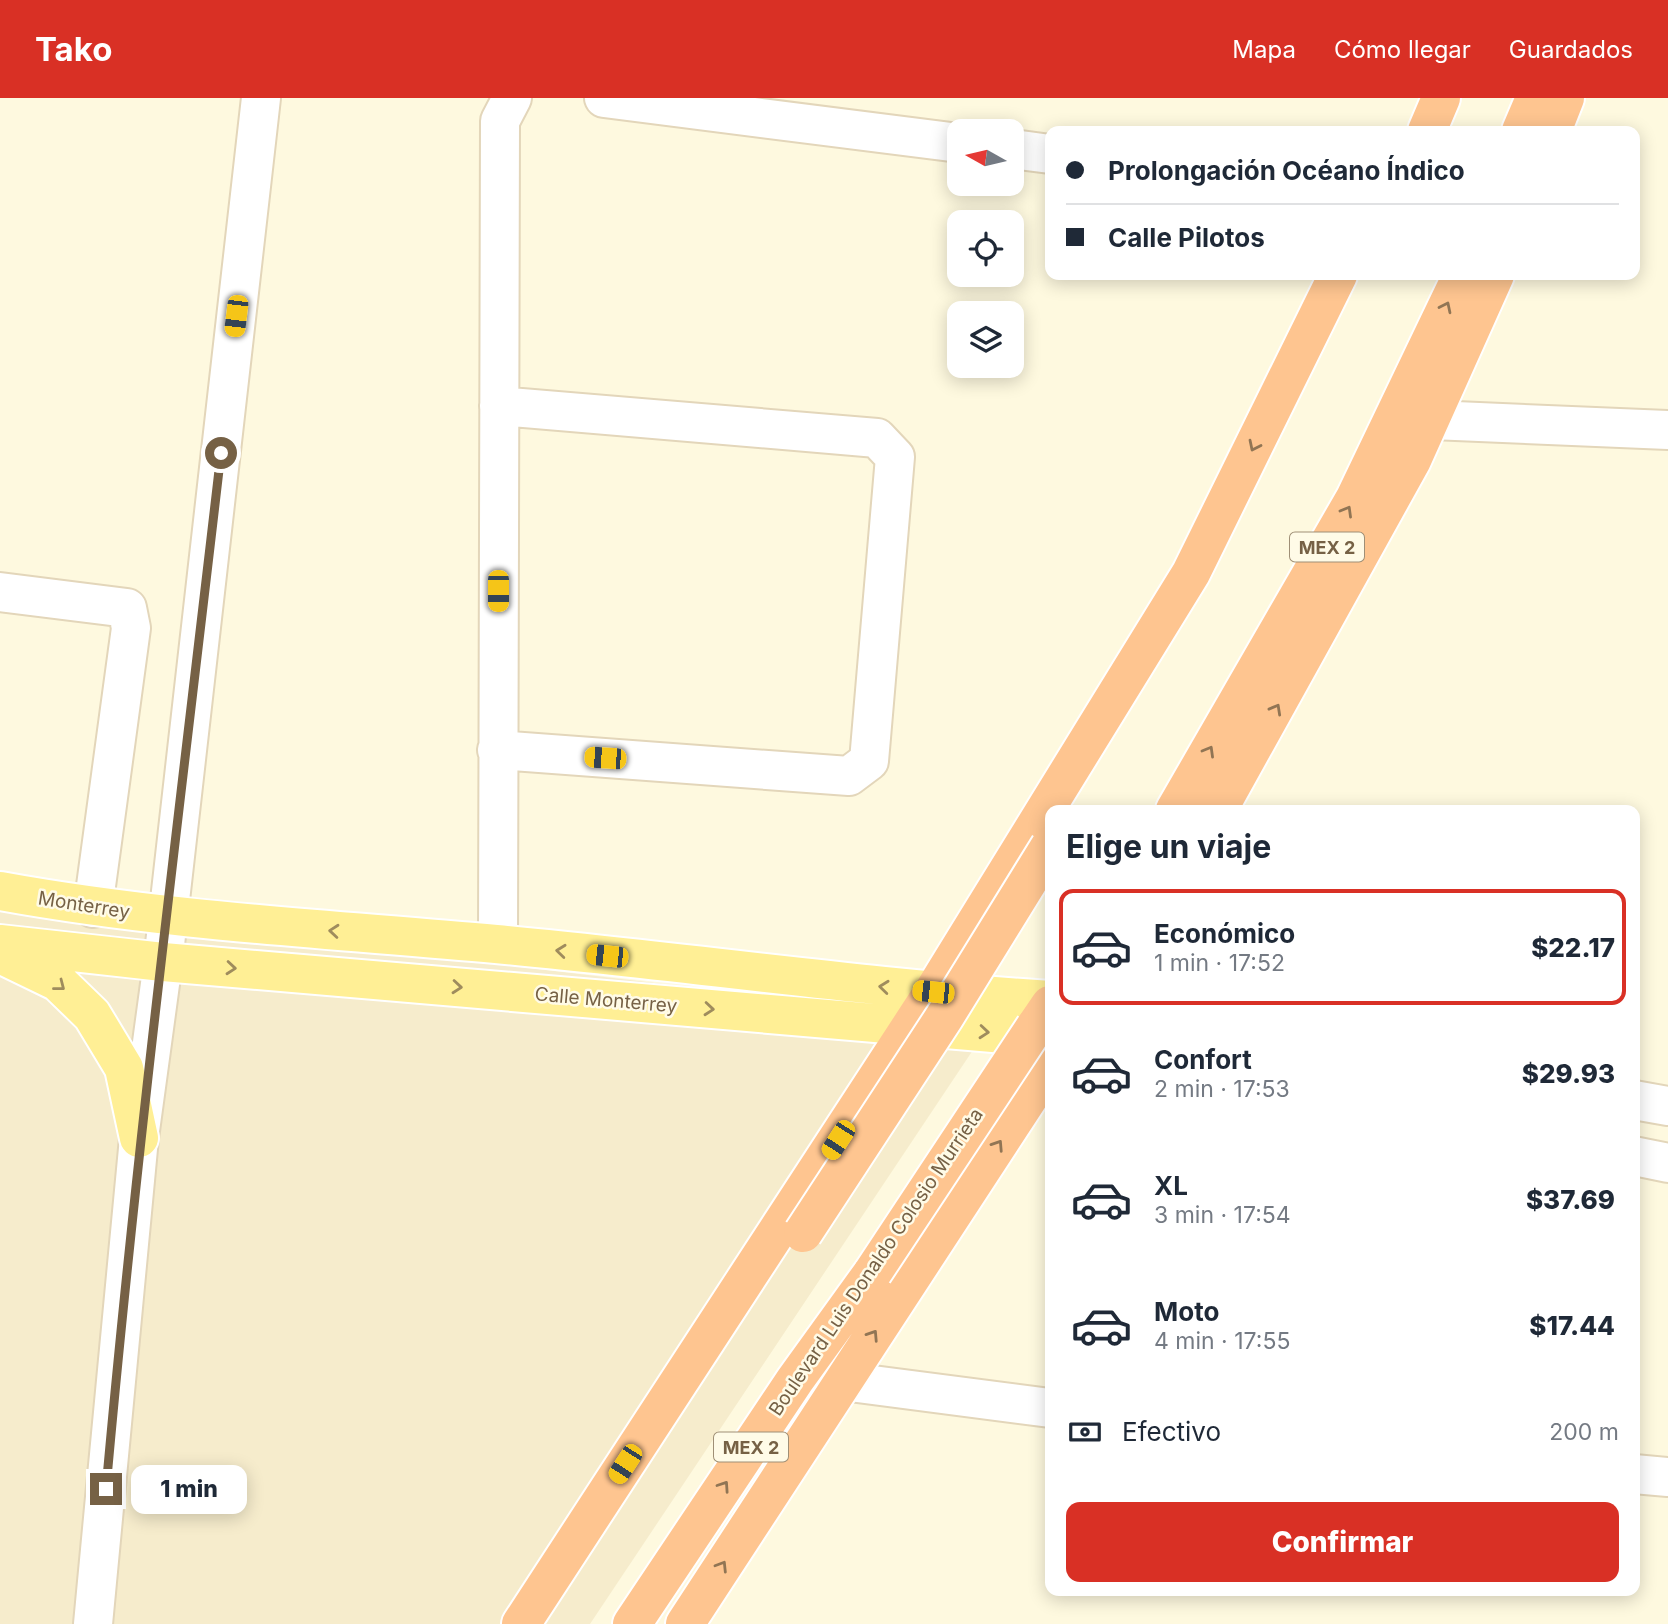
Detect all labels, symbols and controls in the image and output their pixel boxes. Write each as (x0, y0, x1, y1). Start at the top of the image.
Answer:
text: Tako (35, 29, 112, 69)
text: Mapa (1232, 35, 1296, 64)
text: Cómo llegar (1334, 35, 1471, 64)
text: Guardados (1509, 35, 1633, 64)
north arrow (947, 119, 1024, 196)
map controls (947, 119, 1024, 378)
text: Prolongación Océano Índico (1108, 155, 1465, 186)
button: locate (947, 210, 1024, 287)
text: Calle Pilotos (1108, 222, 1265, 253)
car (224, 294, 249, 338)
button: layers (947, 301, 1024, 378)
one-way arrow (1438, 302, 1452, 314)
route start (205, 437, 237, 469)
one-way arrow (1248, 439, 1262, 451)
one-way arrow (1339, 506, 1352, 519)
road number: MEX 2 (1290, 532, 1364, 561)
car (488, 570, 509, 612)
one-way arrow (1268, 703, 1282, 716)
car (584, 746, 627, 770)
one-way arrow (1201, 746, 1214, 758)
text: Elige un viaje (1066, 827, 1271, 866)
street label: Monterrey (36, 886, 132, 924)
icon: car (1070, 916, 1133, 979)
text: Económico (1154, 918, 1295, 949)
one-way arrow (328, 924, 339, 939)
text: $22.17 (1531, 932, 1615, 963)
car (586, 943, 629, 969)
one-way arrow (555, 944, 567, 959)
text: 1 min · 17:52 (1154, 949, 1285, 977)
one-way arrow (226, 960, 237, 975)
one-way arrow (53, 978, 65, 990)
one-way arrow (452, 979, 463, 994)
car (912, 979, 955, 1005)
one-way arrow (878, 980, 889, 995)
street label: Calle Monterrey (534, 982, 678, 1018)
one-way arrow (703, 1001, 714, 1016)
one-way arrow (979, 1024, 990, 1039)
icon: car (1070, 1042, 1133, 1105)
text: Confort (1154, 1044, 1252, 1075)
text: $29.93 (1522, 1058, 1615, 1089)
text: 2 min · 17:53 (1154, 1075, 1290, 1103)
street label: Boulevard Luis Donaldo Colosio Murrieta (764, 1104, 988, 1420)
car (818, 1117, 859, 1163)
one-way arrow (989, 1139, 1002, 1152)
icon: car (1070, 1168, 1133, 1231)
text: XL (1154, 1170, 1188, 1201)
text: $37.69 (1526, 1184, 1615, 1215)
text: 3 min · 17:54 (1154, 1201, 1291, 1229)
icon: car (1070, 1294, 1133, 1357)
text: Moto (1154, 1296, 1219, 1327)
text: $17.44 (1529, 1310, 1615, 1341)
text: 4 min · 17:55 (1154, 1327, 1290, 1355)
one-way arrow (864, 1330, 877, 1343)
icon: cash (1066, 1413, 1104, 1451)
text: Efectivo (1122, 1416, 1221, 1447)
text: 200 m (1549, 1418, 1619, 1446)
road number: MEX 2 (714, 1432, 788, 1462)
car (605, 1441, 646, 1487)
callout: 1 min (130, 1464, 246, 1514)
route end (90, 1473, 122, 1505)
text: 1 min (160, 1475, 218, 1503)
one-way arrow (716, 1481, 728, 1494)
button: Confirmar (1066, 1502, 1619, 1582)
one-way arrow (713, 1561, 726, 1574)

